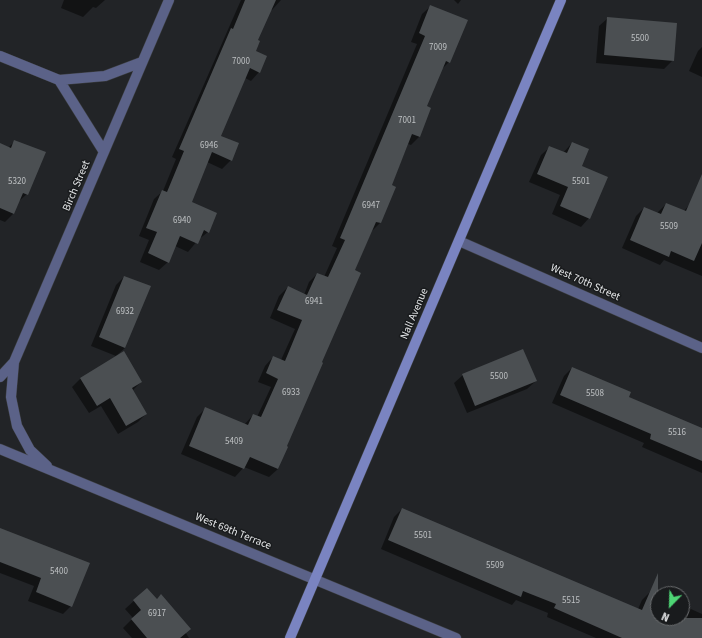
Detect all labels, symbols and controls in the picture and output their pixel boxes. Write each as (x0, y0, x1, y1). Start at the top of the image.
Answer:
house number: 5500 (631, 34, 649, 44)
house number: 7009 (429, 43, 447, 53)
house number: 7000 (232, 57, 250, 67)
house number: 7001 (398, 116, 416, 126)
house number: 6946 (200, 141, 218, 151)
street label: Birch Street (60, 159, 94, 213)
house number: 5320 (8, 177, 26, 187)
house number: 5501 (572, 177, 590, 187)
house number: 6947 (362, 201, 380, 211)
house number: 6940 (173, 216, 191, 226)
house number: 5509 (660, 222, 678, 232)
street label: West 70th Street (548, 262, 622, 304)
street label: Nall Avenue (398, 286, 432, 342)
house number: 6941 (305, 297, 323, 307)
house number: 6932 (116, 307, 134, 317)
house number: 5500 (490, 372, 508, 382)
house number: 6933 (282, 388, 300, 398)
house number: 5508 (586, 389, 604, 399)
house number: 5516 (668, 428, 686, 438)
house number: 5409 (225, 437, 243, 447)
street label: West 69th Terrace (193, 511, 273, 553)
house number: 5501 (414, 531, 432, 541)
house number: 5509 (486, 561, 504, 571)
house number: 5400 (50, 567, 68, 577)
north arrow (650, 586, 690, 626)
house number: 5515 (562, 596, 580, 606)
text: N (659, 608, 672, 625)
house number: 6917 (148, 609, 166, 619)

